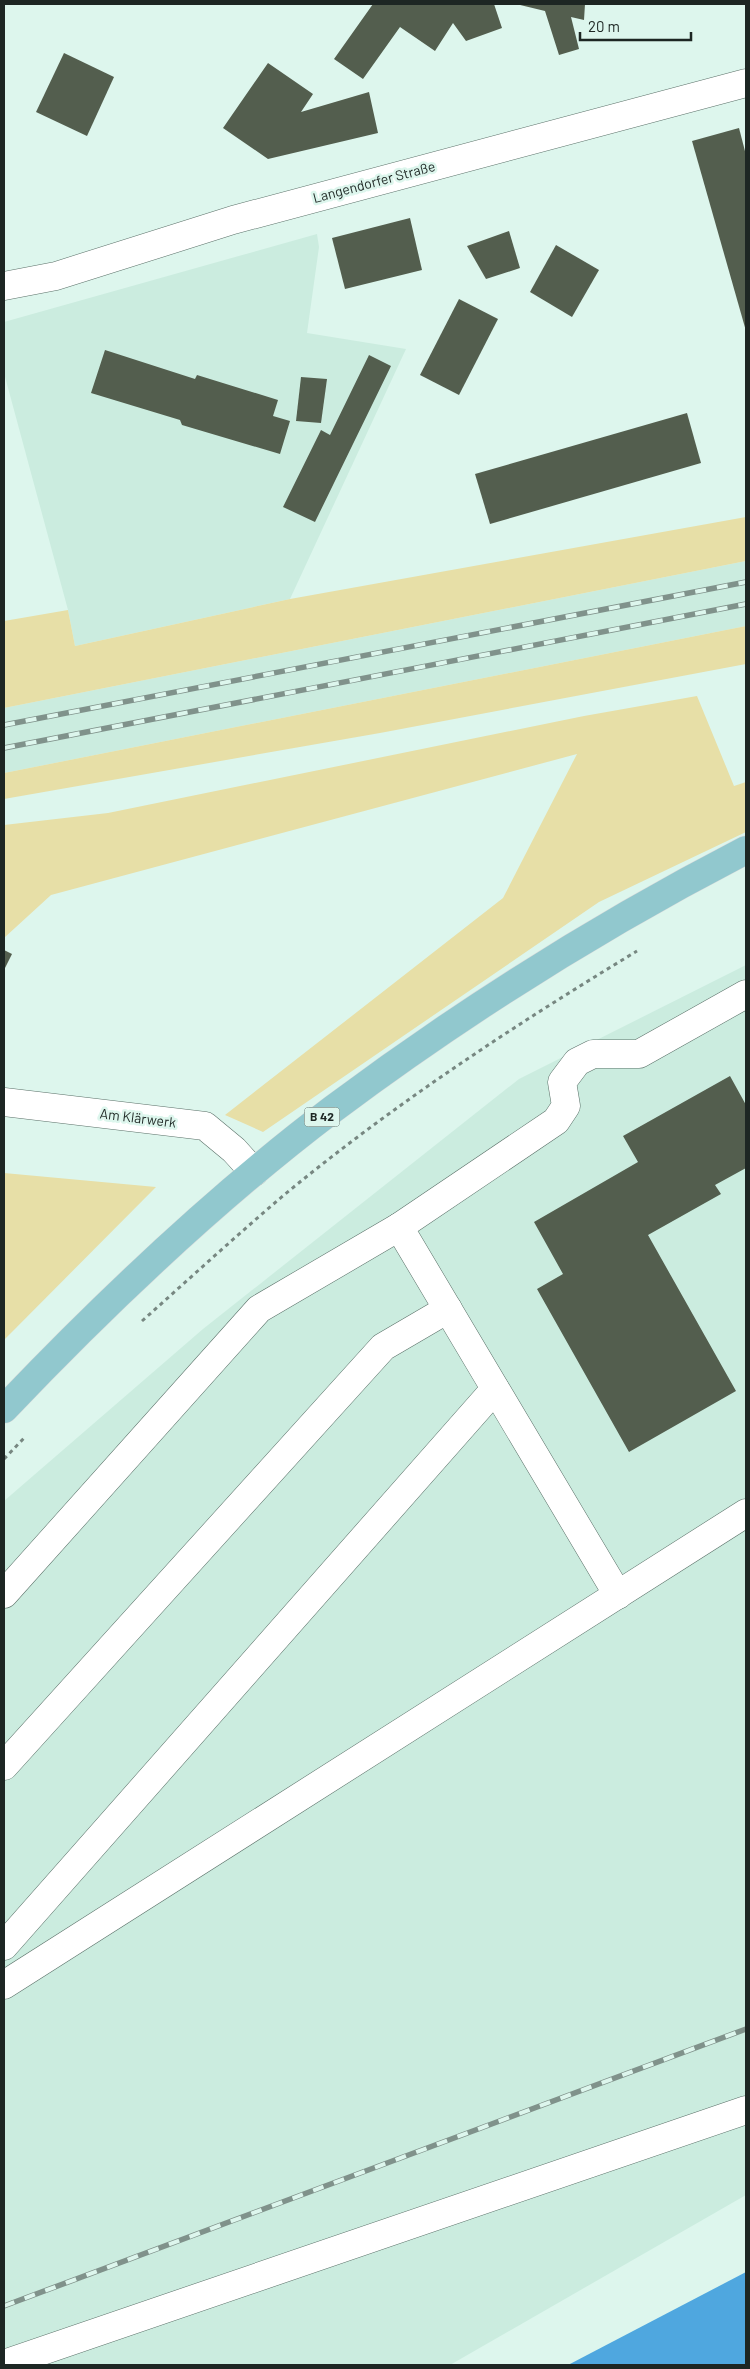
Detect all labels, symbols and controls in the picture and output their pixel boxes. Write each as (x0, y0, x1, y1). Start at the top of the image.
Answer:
scale bar (580, 10, 691, 42)
text: 20 m (588, 17, 620, 35)
street label: Langendorfer Straße (311, 157, 437, 206)
street label: Am Klärwerk (99, 1104, 177, 1131)
road number: B 42 (304, 1108, 340, 1126)

